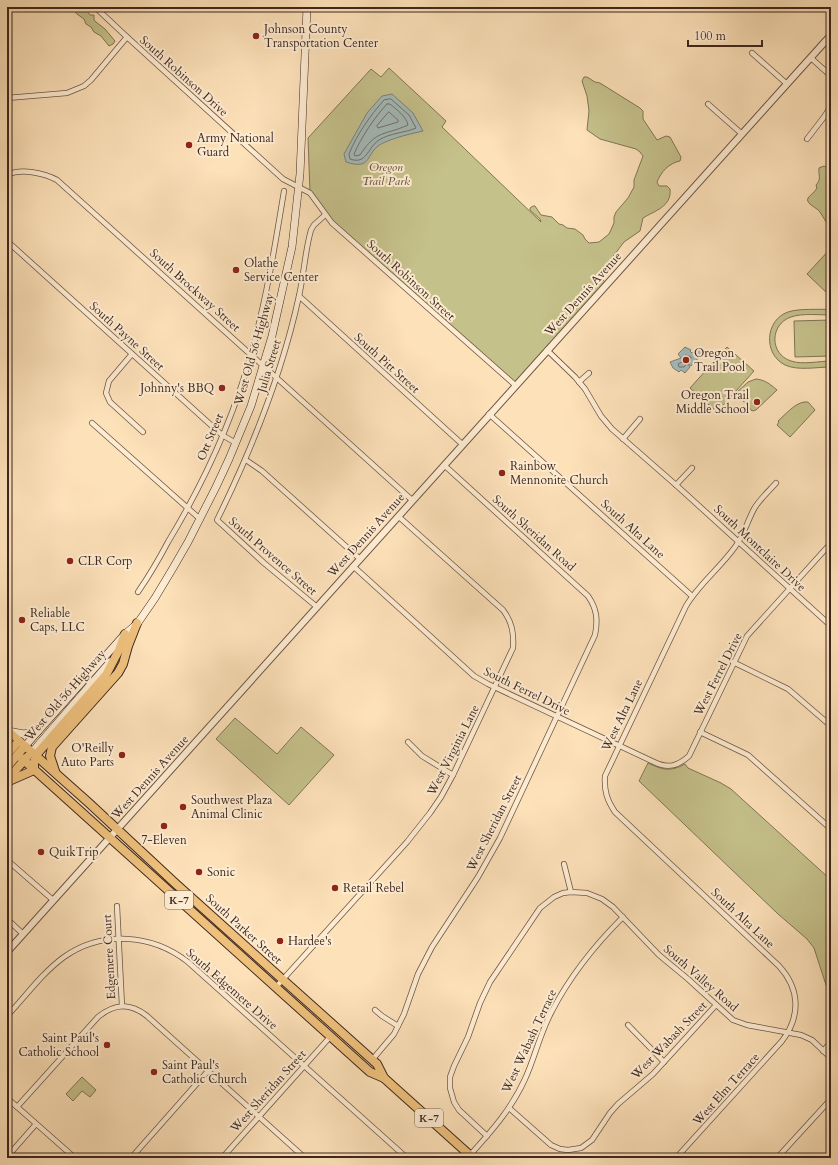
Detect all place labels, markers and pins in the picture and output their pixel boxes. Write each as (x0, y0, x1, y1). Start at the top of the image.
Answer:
place label: Johnson County Transportation Center (262, 21, 379, 51)
marker: Johnson County Transportation Center (251, 31, 261, 41)
place label: Army National Guard (197, 130, 274, 160)
marker: Army National Guard (184, 140, 194, 150)
place label: Olathe Service Center (244, 255, 319, 285)
marker: Olathe Service Center (231, 265, 241, 275)
place label: Oregon Trail Pool (694, 345, 745, 375)
marker: Oregon Trail Pool (681, 355, 691, 365)
place label: Johnny's BBQ (138, 380, 214, 396)
marker: Johnny's BBQ (217, 383, 227, 393)
place label: Oregon Trail Middle School (676, 387, 749, 417)
marker: Oregon Trail Middle School (752, 397, 762, 407)
place label: Rainbow Mennonite Church (510, 458, 609, 488)
marker: Rainbow Mennonite Church (497, 468, 507, 478)
place label: CLR Corp (78, 553, 132, 569)
marker: CLR Corp (65, 556, 75, 566)
place label: Reliable Caps, LLC (30, 605, 85, 635)
marker: Reliable Caps, LLC (17, 615, 27, 625)
place label: O'Reilly Auto Parts (61, 740, 115, 770)
marker: O'Reilly Auto Parts (117, 750, 127, 760)
place label: Southwest Plaza Animal Clinic (191, 792, 273, 822)
marker: Southwest Plaza Animal Clinic (178, 802, 188, 812)
marker: 7-Eleven (159, 821, 169, 831)
place label: 7-Eleven (141, 832, 187, 848)
place label: QuikTrip (49, 844, 99, 860)
marker: QuikTrip (36, 847, 46, 857)
place label: Sonic (207, 864, 236, 880)
marker: Sonic (194, 867, 204, 877)
place label: Retail Rebel (343, 880, 404, 896)
marker: Retail Rebel (330, 883, 340, 893)
place label: Hardee's (288, 933, 332, 949)
marker: Hardee's (275, 936, 285, 946)
place label: Saint Paul's Catholic School (19, 1030, 99, 1060)
marker: Saint Paul's Catholic School (102, 1040, 112, 1050)
place label: Saint Paul's Catholic Church (162, 1057, 248, 1087)
marker: Saint Paul's Catholic Church (149, 1067, 159, 1077)

